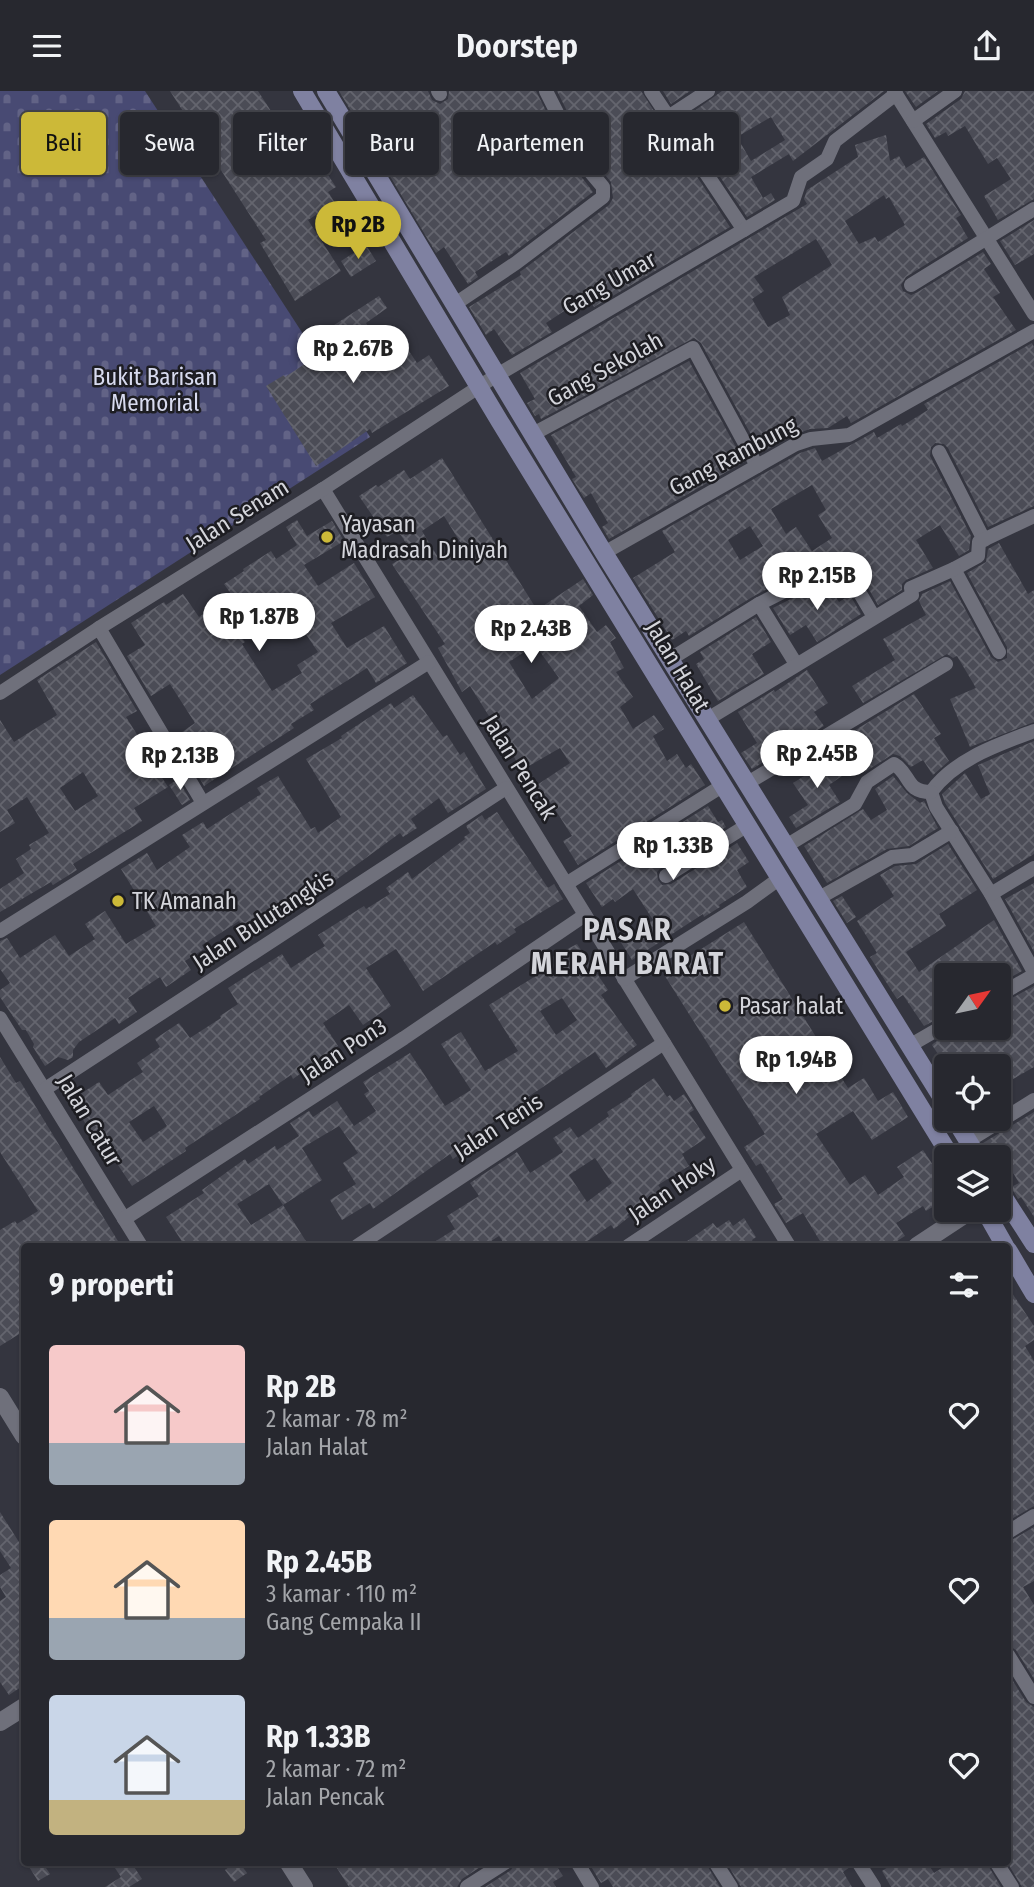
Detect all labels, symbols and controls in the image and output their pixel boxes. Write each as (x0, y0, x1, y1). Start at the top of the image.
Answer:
icon: menu (28, 27, 66, 65)
text: Doorstep (456, 27, 578, 65)
icon: share (968, 27, 1006, 65)
chip: Beli (21, 112, 106, 175)
chip: Sewa (120, 112, 219, 175)
chip: Filter (233, 112, 331, 175)
chip: Baru (345, 112, 439, 175)
chip: Apartemen (453, 112, 609, 175)
chip: Rumah (623, 112, 739, 175)
pin: Rp 2B (309, 201, 407, 261)
text: Rp 2B (331, 210, 385, 238)
street label: Gang Umar (557, 245, 661, 321)
pin: Rp 2.67B (281, 325, 425, 385)
street label: Gang Sekolah (542, 326, 668, 412)
text: Rp 2.67B (313, 334, 393, 362)
park label: Bukit Barisan Memorial (93, 363, 217, 417)
street label: Gang Rambung (664, 410, 802, 502)
street label: Jalan Senam (180, 472, 294, 558)
place label: Yayasan Madrasah Diniyah (341, 510, 508, 564)
marker: Yayasan Madrasah Diniyah (319, 529, 335, 545)
pin: Rp 2.15B (745, 553, 889, 612)
text: Rp 2.15B (778, 561, 856, 589)
pin: Rp 1.87B (187, 594, 331, 653)
text: Rp 1.87B (219, 602, 299, 630)
pin: Rp 2.43B (459, 605, 603, 665)
text: Rp 2.43B (491, 614, 571, 642)
street label: Jalan Halat (640, 615, 716, 717)
street label: Jalan Pencak (477, 709, 563, 825)
pin: Rp 2.45B (745, 731, 889, 790)
pin: Rp 2.13B (108, 733, 252, 792)
text: Rp 2.45B (776, 739, 858, 767)
text: Rp 2.13B (141, 741, 219, 769)
pin: Rp 1.33B (601, 823, 745, 882)
text: Rp 1.33B (633, 831, 713, 859)
street label: Jalan Bulutangkis (187, 864, 339, 976)
place label: TK Amanah (132, 887, 237, 915)
marker: TK Amanah (110, 893, 126, 909)
district label: PASAR MERAH BARAT (531, 912, 725, 982)
north arrow (934, 963, 1012, 1039)
map controls (934, 963, 1011, 1222)
place label: Pasar halat (739, 992, 844, 1020)
marker: Pasar halat (717, 998, 733, 1014)
street label: Jalan Pon3 (294, 1012, 392, 1088)
pin: Rp 1.94B (724, 1037, 868, 1096)
text: Rp 1.94B (755, 1045, 837, 1073)
button: locate (934, 1054, 1011, 1131)
street label: Jalan Catur (52, 1069, 128, 1171)
street label: Jalan Tenis (448, 1087, 548, 1165)
button: layers (934, 1145, 1011, 1222)
street label: Jalan Hoky (623, 1149, 722, 1228)
icon: filters (945, 1266, 983, 1304)
text: 9 properti (49, 1267, 174, 1303)
text: Rp 2B (266, 1369, 336, 1405)
icon: home (105, 1373, 189, 1457)
icon: heart (945, 1396, 983, 1434)
text: 2 kamar · 78 m² (266, 1405, 408, 1433)
text: Jalan Halat (266, 1433, 368, 1461)
text: Rp 2.45B (266, 1544, 372, 1580)
icon: home (105, 1548, 189, 1632)
icon: heart (945, 1571, 983, 1609)
text: 3 kamar · 110 m² (266, 1580, 417, 1608)
text: Gang Cempaka II (266, 1608, 421, 1636)
text: Rp 1.33B (266, 1719, 371, 1755)
icon: home (105, 1723, 189, 1807)
icon: heart (945, 1746, 983, 1784)
text: 2 kamar · 72 m² (266, 1755, 406, 1783)
text: Jalan Pencak (266, 1783, 385, 1811)

